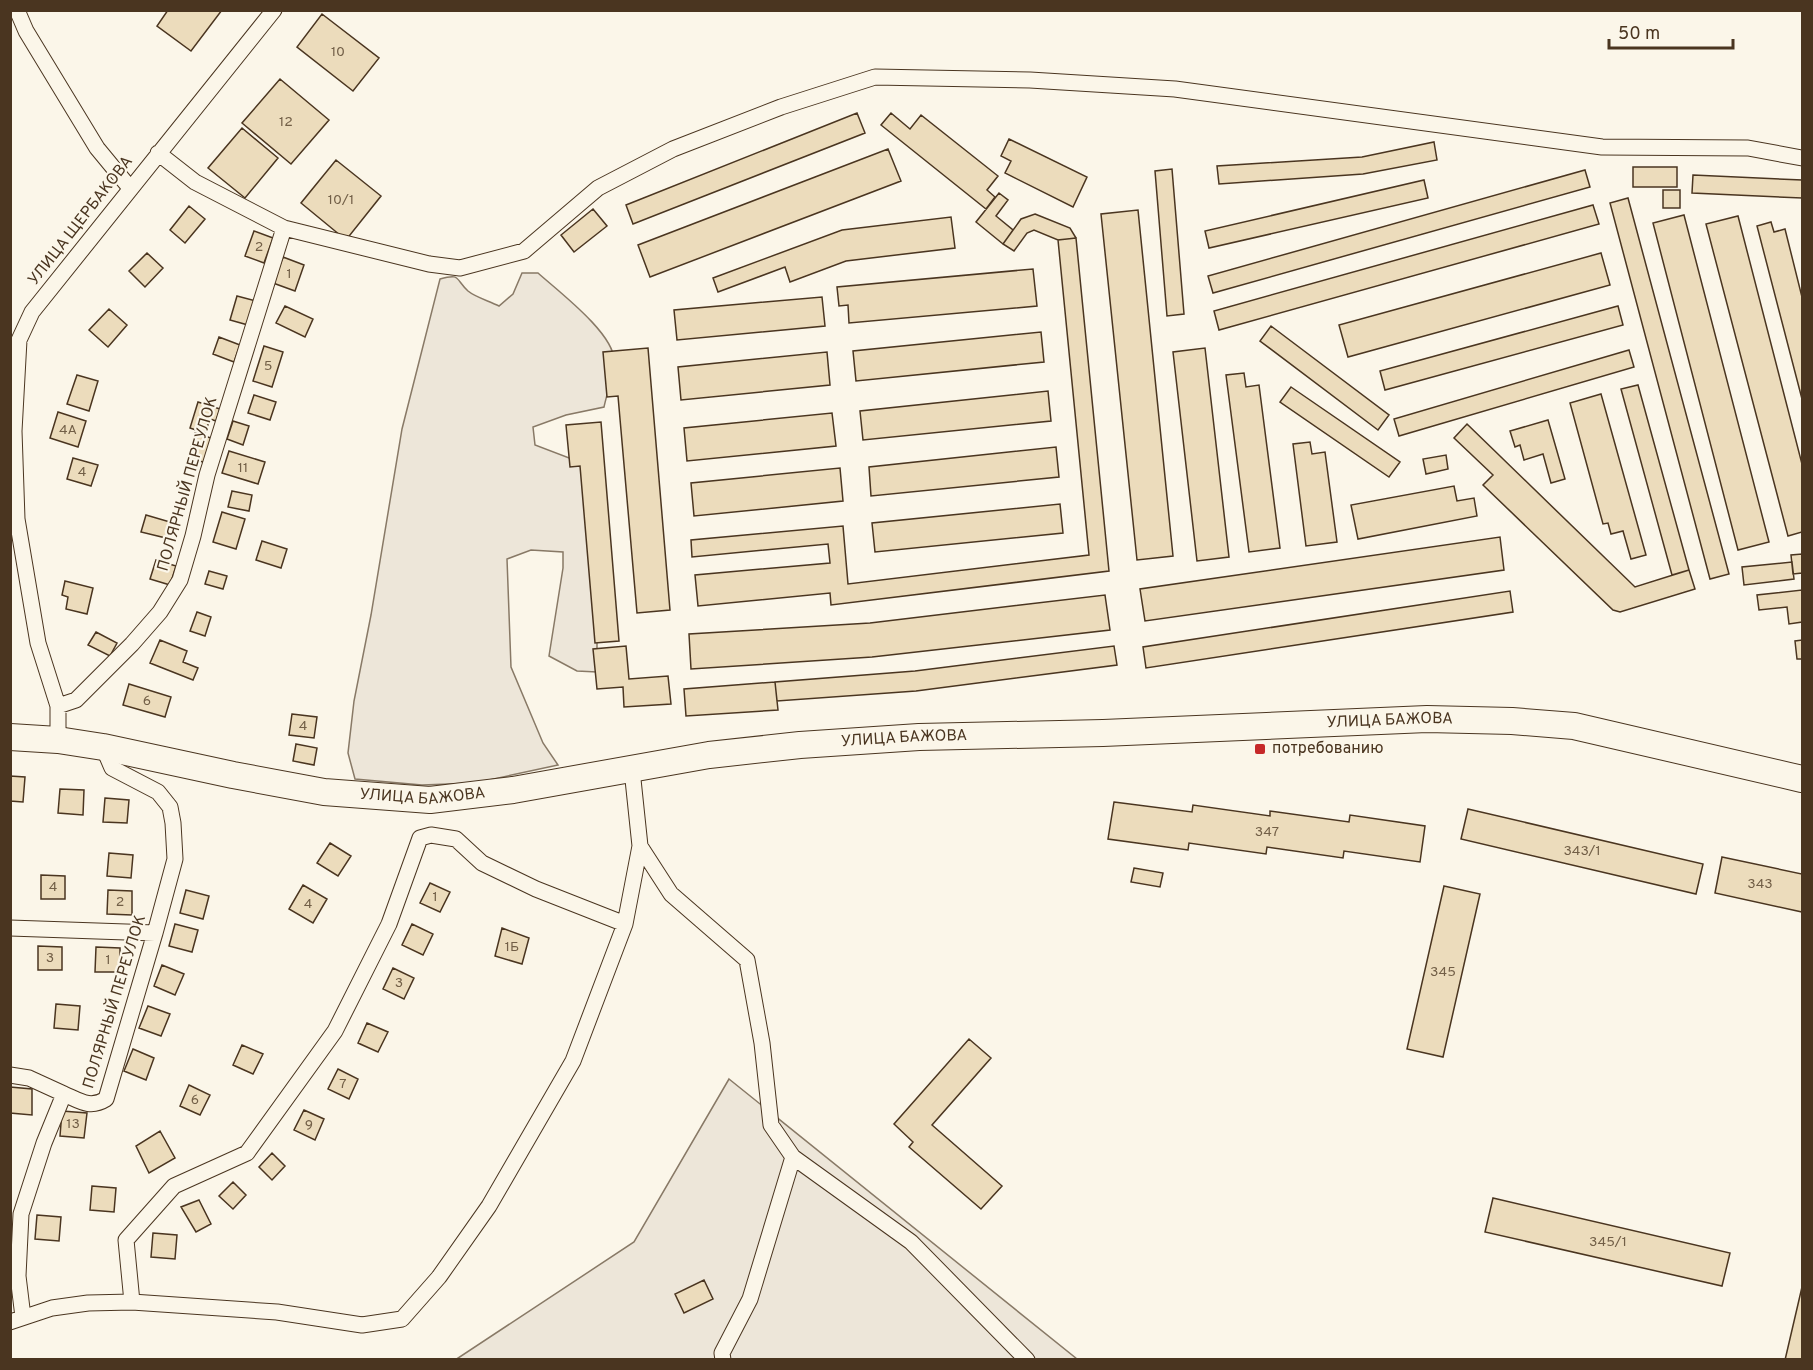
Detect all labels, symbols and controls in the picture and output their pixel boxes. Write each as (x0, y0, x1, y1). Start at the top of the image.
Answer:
scale bar (1609, 12, 1734, 50)
text: 50 m (1618, 23, 1660, 46)
house number: 10 (331, 44, 345, 61)
house number: 12 (279, 114, 293, 131)
street label: УЛИЦА ЩЕРБАКОВА (24, 152, 138, 290)
house number: 10/1 (328, 192, 354, 209)
house number: 2 (255, 239, 263, 256)
house number: 1 (286, 266, 292, 283)
house number: 5 (264, 358, 272, 375)
street label: ПОЛЯРНЫЙ ПЕРЕУЛОК (152, 394, 223, 574)
house number: 4А (59, 422, 77, 439)
house number: 11 (238, 460, 248, 477)
house number: 4 (78, 464, 86, 481)
house number: 6 (143, 693, 151, 710)
street label: УЛИЦА БАЖОВА (1326, 709, 1453, 733)
house number: 4 (299, 718, 307, 735)
street label: УЛИЦА БАЖОВА (840, 726, 968, 752)
place label: потребованию (1272, 739, 1384, 759)
marker: потребованию (1253, 742, 1267, 756)
street label: УЛИЦА БАЖОВА (359, 783, 487, 810)
house number: 347 (1255, 824, 1279, 841)
house number: 343/1 (1563, 843, 1601, 860)
house number: 343 (1747, 876, 1773, 893)
house number: 4 (49, 879, 57, 896)
house number: 1 (432, 889, 438, 906)
house number: 2 (116, 894, 124, 911)
house number: 4 (304, 896, 312, 913)
street label: ПОЛЯРНЫЙ ПЕРЕУЛОК (77, 912, 151, 1091)
house number: 1Б (505, 939, 519, 956)
house number: 3 (46, 950, 54, 967)
house number: 1 (105, 952, 111, 969)
house number: 345 (1430, 964, 1456, 981)
house number: 3 (395, 975, 403, 992)
house number: 7 (339, 1076, 347, 1093)
house number: 6 (191, 1092, 199, 1109)
house number: 13 (66, 1116, 80, 1133)
house number: 9 (305, 1117, 313, 1134)
house number: 345/1 (1589, 1234, 1627, 1251)

